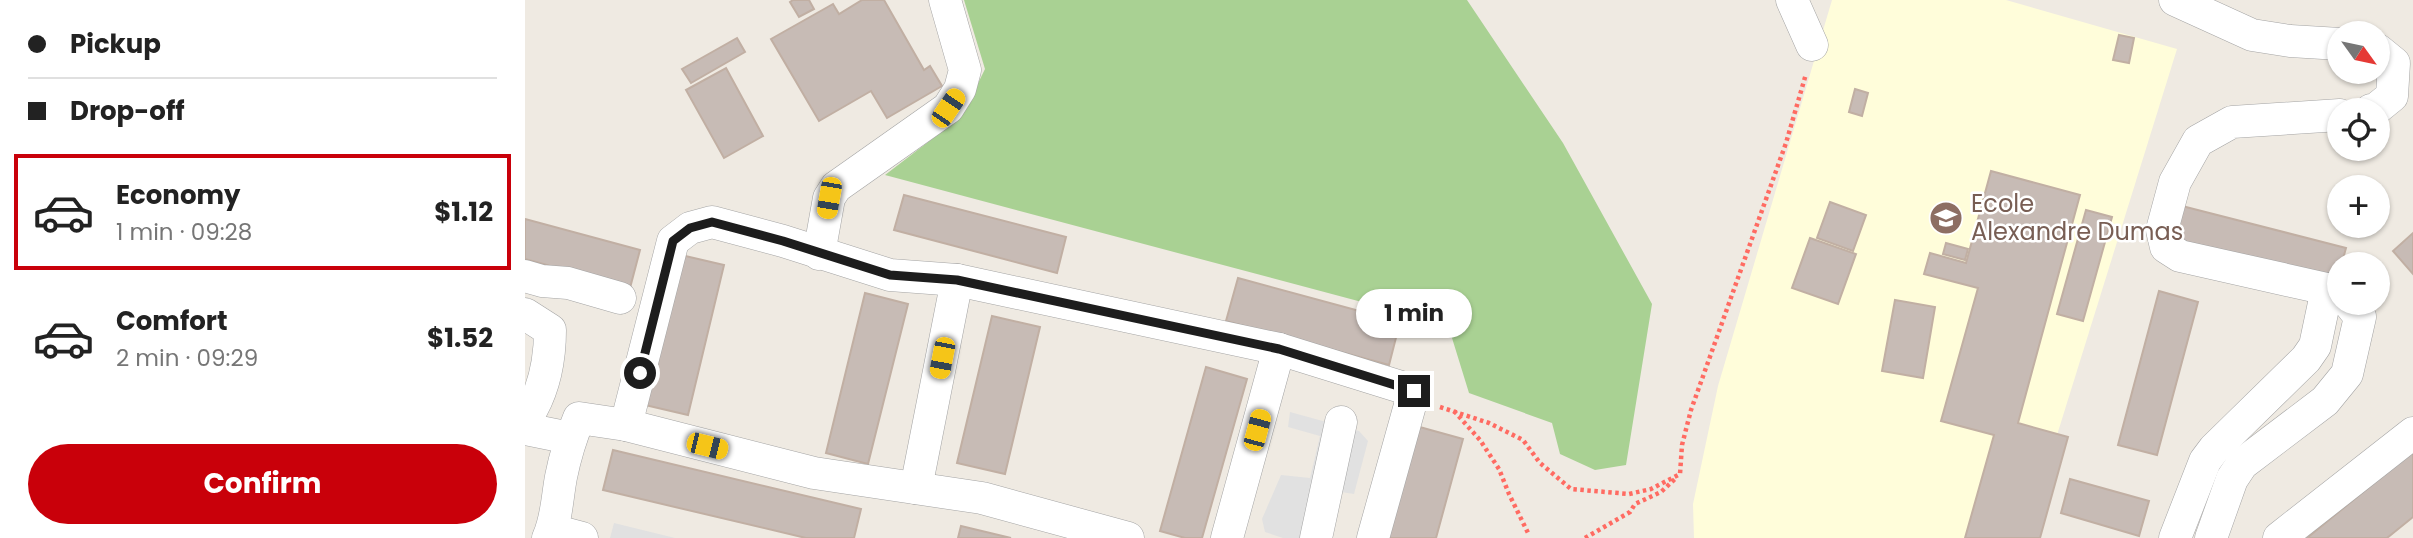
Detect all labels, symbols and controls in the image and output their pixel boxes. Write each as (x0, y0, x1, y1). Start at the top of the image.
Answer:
north arrow (2327, 21, 2391, 84)
map controls (2327, 21, 2390, 315)
text: Pickup (70, 26, 161, 62)
car (928, 85, 969, 131)
text: Drop-off (70, 93, 185, 129)
button: locate (2327, 98, 2390, 161)
car (816, 175, 843, 221)
button: + (2327, 175, 2390, 238)
text: Economy (116, 177, 240, 213)
icon: car (32, 181, 95, 244)
place label: Ecole Alexandre Dumas (1971, 187, 2183, 248)
text: $1.12 (434, 194, 493, 230)
school or university icon: Ecole Alexandre Dumas (1927, 199, 1965, 237)
text: 1 min · 09:28 (116, 216, 252, 248)
button: − (2327, 252, 2390, 315)
callout: 1 min (1356, 290, 1472, 338)
text: 1 min (1384, 297, 1444, 329)
text: Comfort (116, 303, 228, 339)
icon: car (32, 307, 95, 370)
text: $1.52 (427, 320, 493, 356)
car (928, 335, 957, 381)
text: 2 min · 09:29 (116, 342, 258, 374)
route start (624, 357, 656, 389)
route end (1398, 375, 1430, 407)
car (1242, 407, 1273, 453)
car (685, 431, 730, 461)
button: Confirm (28, 444, 497, 524)

